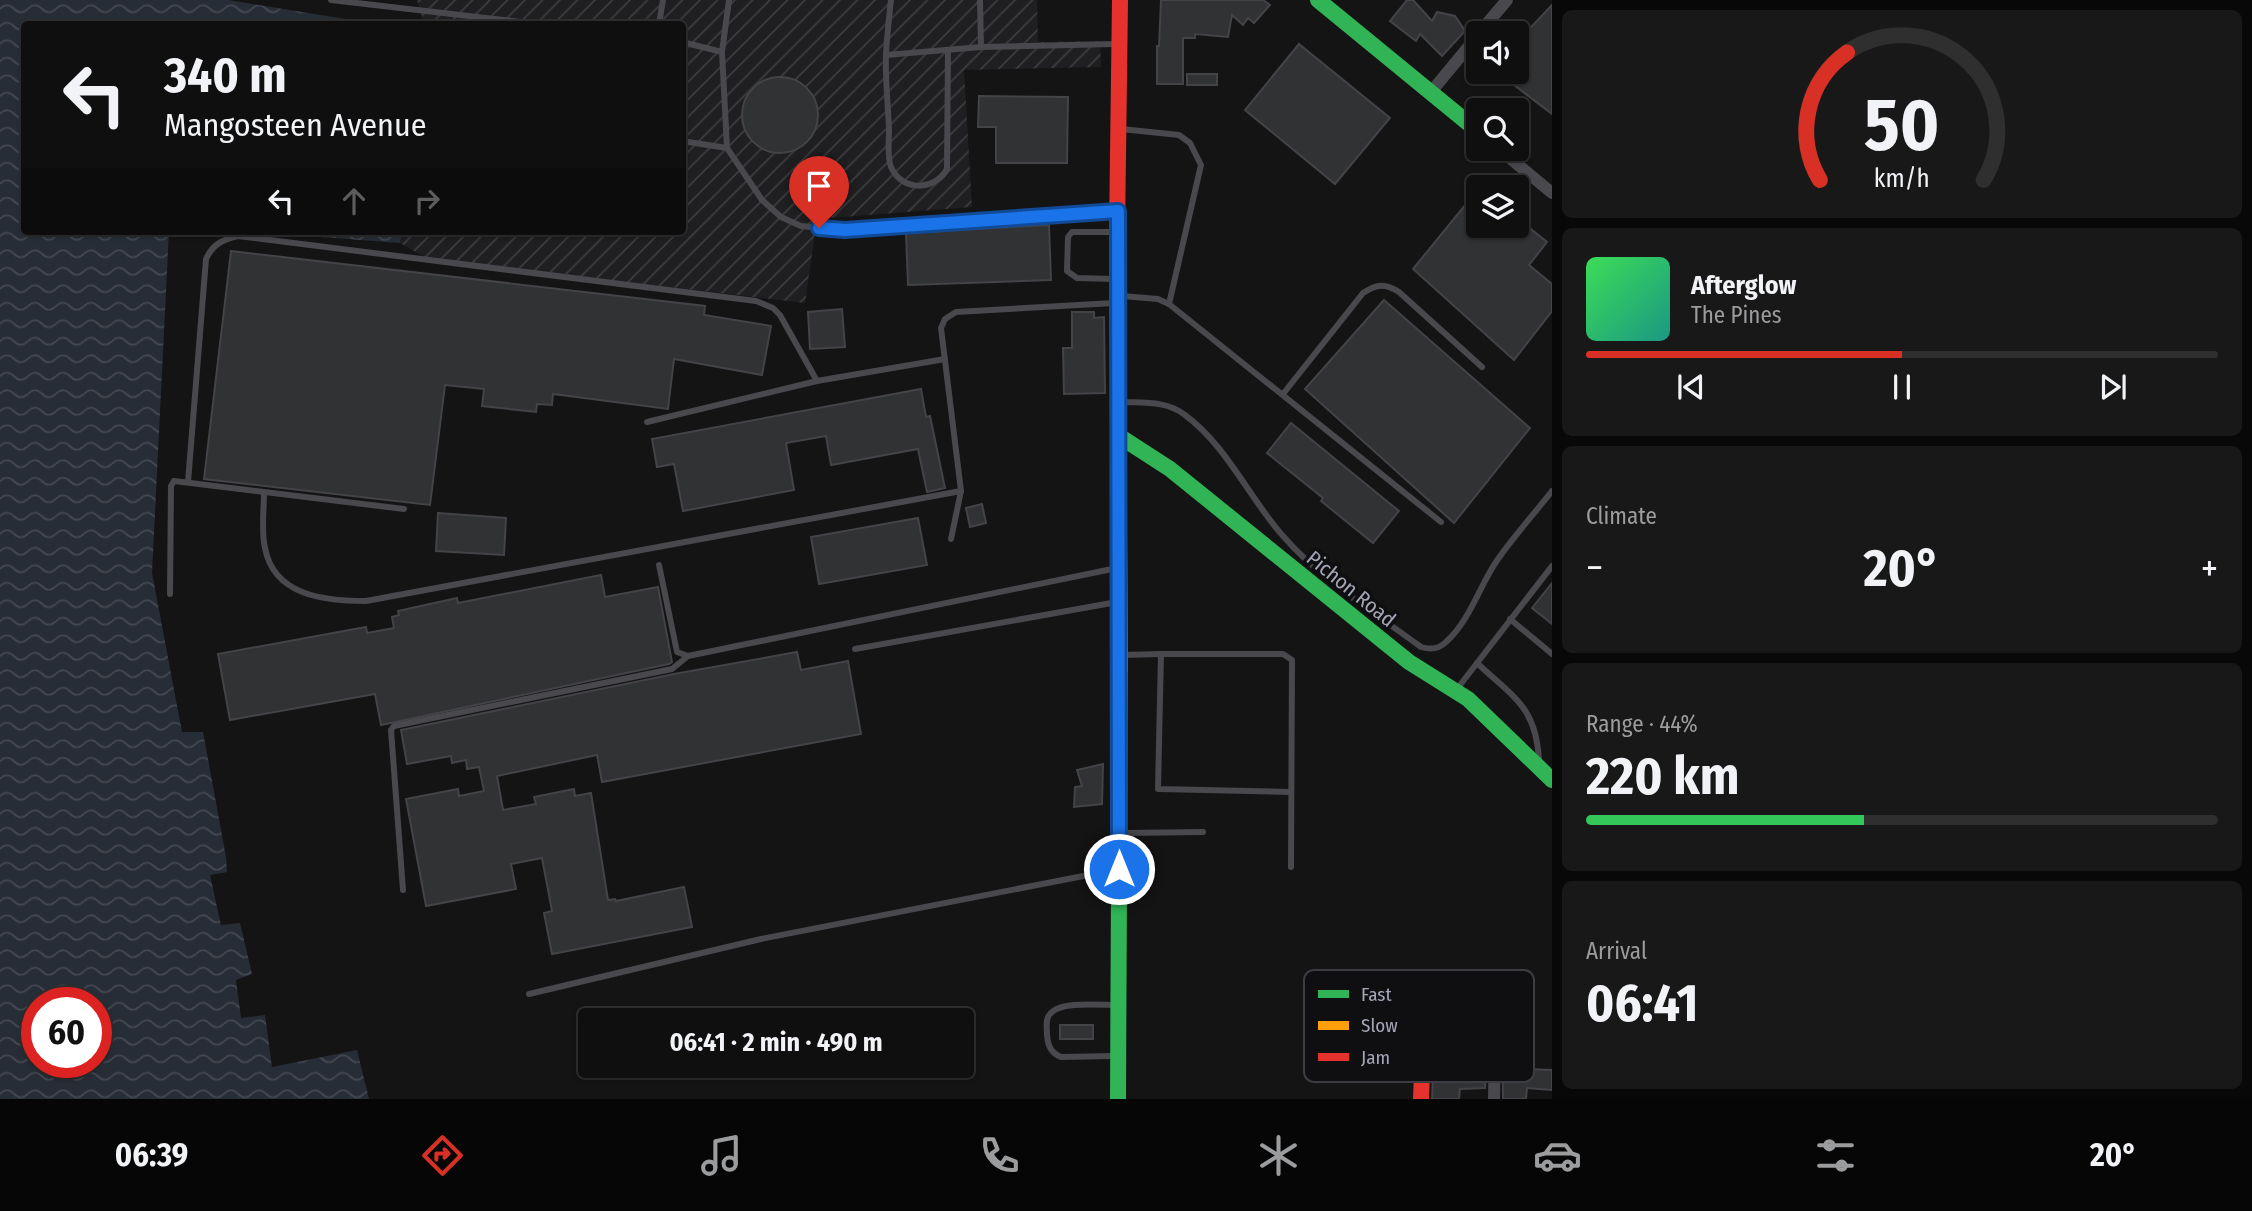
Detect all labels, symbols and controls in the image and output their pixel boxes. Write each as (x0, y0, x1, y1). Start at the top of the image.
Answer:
map controls (1466, 21, 1529, 238)
button: sound (1466, 21, 1529, 84)
text: 340 m (164, 46, 287, 105)
icon: left (49, 49, 140, 140)
text: 50 (1864, 82, 1940, 169)
button: search (1466, 98, 1529, 161)
text: Mangosteen Avenue (164, 106, 426, 144)
pin (789, 156, 849, 228)
text: km/h (1874, 164, 1930, 194)
icon: arrive (800, 167, 838, 205)
button: layers (1466, 175, 1529, 238)
icon: left (262, 182, 300, 220)
icon: ahead (335, 182, 373, 220)
icon: right (408, 182, 446, 220)
text: Afterglow (1691, 270, 1796, 301)
text: The Pines (1691, 301, 1782, 329)
icon: previous (1672, 368, 1710, 406)
icon: pause (1883, 368, 1921, 406)
icon: next (2094, 368, 2132, 406)
text: Climate (1586, 502, 1657, 530)
text: 20° (1864, 537, 1940, 600)
street label: Pichon Road (1301, 545, 1401, 633)
text: − (1586, 545, 1603, 591)
text: + (2201, 545, 2218, 591)
text: Range · 44% (1586, 710, 1698, 738)
text: 220 km (1586, 745, 1740, 808)
position arrow (1082, 832, 1156, 906)
text: Arrival (1586, 937, 1647, 965)
legend (1304, 970, 1534, 1082)
text: 06:41 (1586, 972, 1698, 1035)
text: Fast (1361, 983, 1392, 1006)
speed limit sign: 60 (21, 987, 112, 1078)
text: Slow (1361, 1014, 1398, 1037)
text: 06:41 · 2 min · 490 m (669, 1027, 883, 1058)
text: Jam (1361, 1046, 1390, 1069)
icon: directions (418, 1131, 467, 1180)
icon: music (697, 1131, 746, 1180)
icon: phone (975, 1131, 1024, 1180)
icon: climate (1254, 1131, 1303, 1180)
icon: car (1533, 1131, 1582, 1180)
icon: filters (1811, 1131, 1860, 1180)
text: 06:39 (115, 1136, 188, 1174)
text: 20° (2090, 1136, 2137, 1174)

